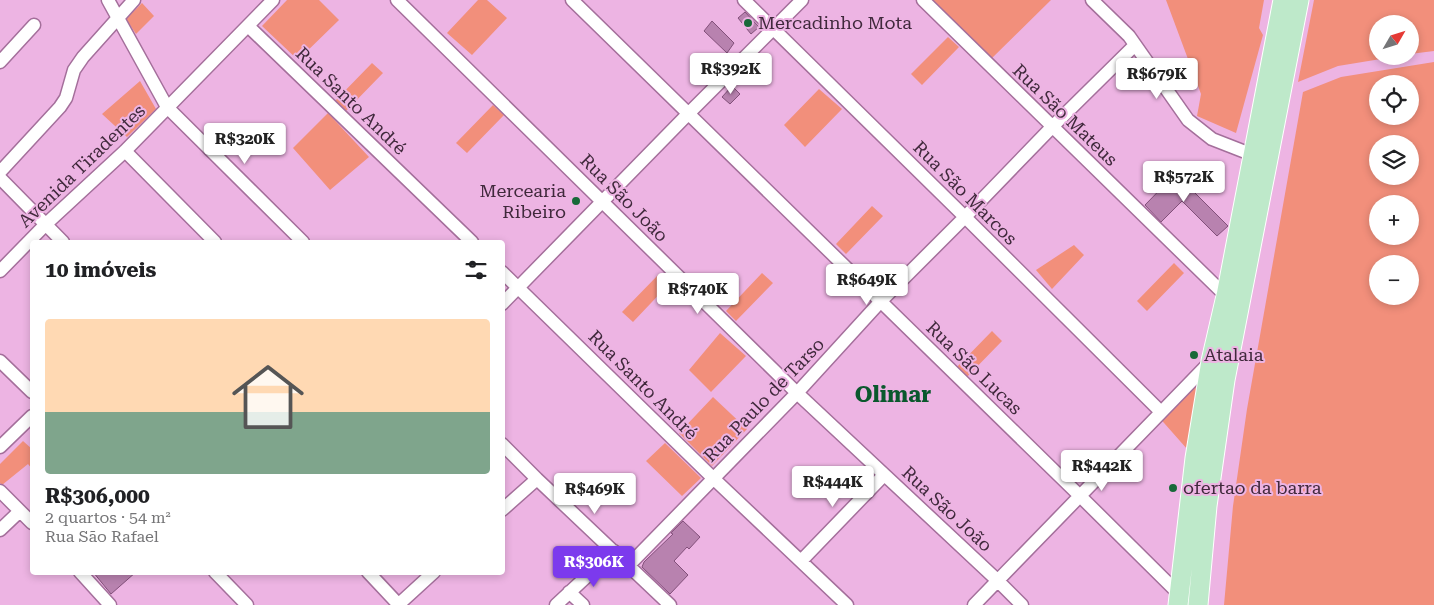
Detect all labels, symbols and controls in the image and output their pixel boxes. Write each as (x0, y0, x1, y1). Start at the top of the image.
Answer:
place label: Mercadinho Mota (758, 12, 912, 33)
north arrow (1369, 15, 1419, 65)
map controls (1369, 15, 1419, 305)
marker: Mercadinho Mota (742, 17, 754, 29)
street label: Rua Santo André (292, 43, 411, 159)
pin: R$392K (690, 52, 772, 95)
pin: R$679K (1116, 58, 1198, 100)
text: R$392K (701, 59, 761, 78)
street label: Rua São Mateus (1009, 60, 1122, 170)
text: R$679K (1127, 64, 1187, 83)
button: locate (1369, 75, 1419, 125)
street label: Avenida Tiradentes (14, 100, 149, 231)
pin: R$320K (204, 122, 286, 165)
text: R$320K (215, 129, 275, 148)
button: layers (1369, 135, 1419, 185)
street label: Rua São Marcos (909, 137, 1021, 249)
street label: Rua São João (576, 149, 673, 246)
pin: R$572K (1143, 160, 1225, 203)
text: R$572K (1154, 167, 1214, 186)
place label: Mercearia Ribeiro (479, 180, 566, 222)
marker: Mercearia Ribeiro (570, 195, 582, 207)
button: + (1369, 195, 1419, 245)
button: − (1369, 255, 1419, 305)
icon: filters (462, 256, 490, 284)
text: 10 imóveis (45, 258, 156, 282)
pin: R$649K (826, 264, 908, 306)
text: R$649K (837, 270, 897, 289)
pin: R$740K (657, 272, 739, 315)
text: R$740K (668, 279, 728, 298)
street label: Rua São Lucas (922, 317, 1027, 419)
street label: Rua Santo André (585, 326, 702, 444)
street label: Rua Paulo de Tarso (699, 333, 828, 466)
place label: Atalaia (1204, 344, 1264, 365)
marker: Atalaia (1188, 349, 1200, 361)
icon: home (223, 352, 313, 442)
district label: Olimar (855, 382, 931, 407)
pin: R$442K (1061, 450, 1143, 492)
text: R$442K (1072, 456, 1132, 475)
street label: Rua São João (898, 462, 997, 556)
pin: R$444K (792, 466, 874, 508)
pin: R$469K (554, 472, 636, 515)
text: R$444K (803, 472, 863, 491)
place label: ofertao da barra (1183, 477, 1322, 498)
text: R$469K (565, 479, 625, 498)
marker: ofertao da barra (1167, 482, 1179, 494)
text: R$306,000 (45, 484, 150, 508)
text: 2 quartos · 54 m² (45, 508, 171, 527)
text: Rua São Rafael (45, 527, 159, 546)
pin: R$306K (553, 546, 635, 588)
text: R$306K (564, 552, 624, 571)

